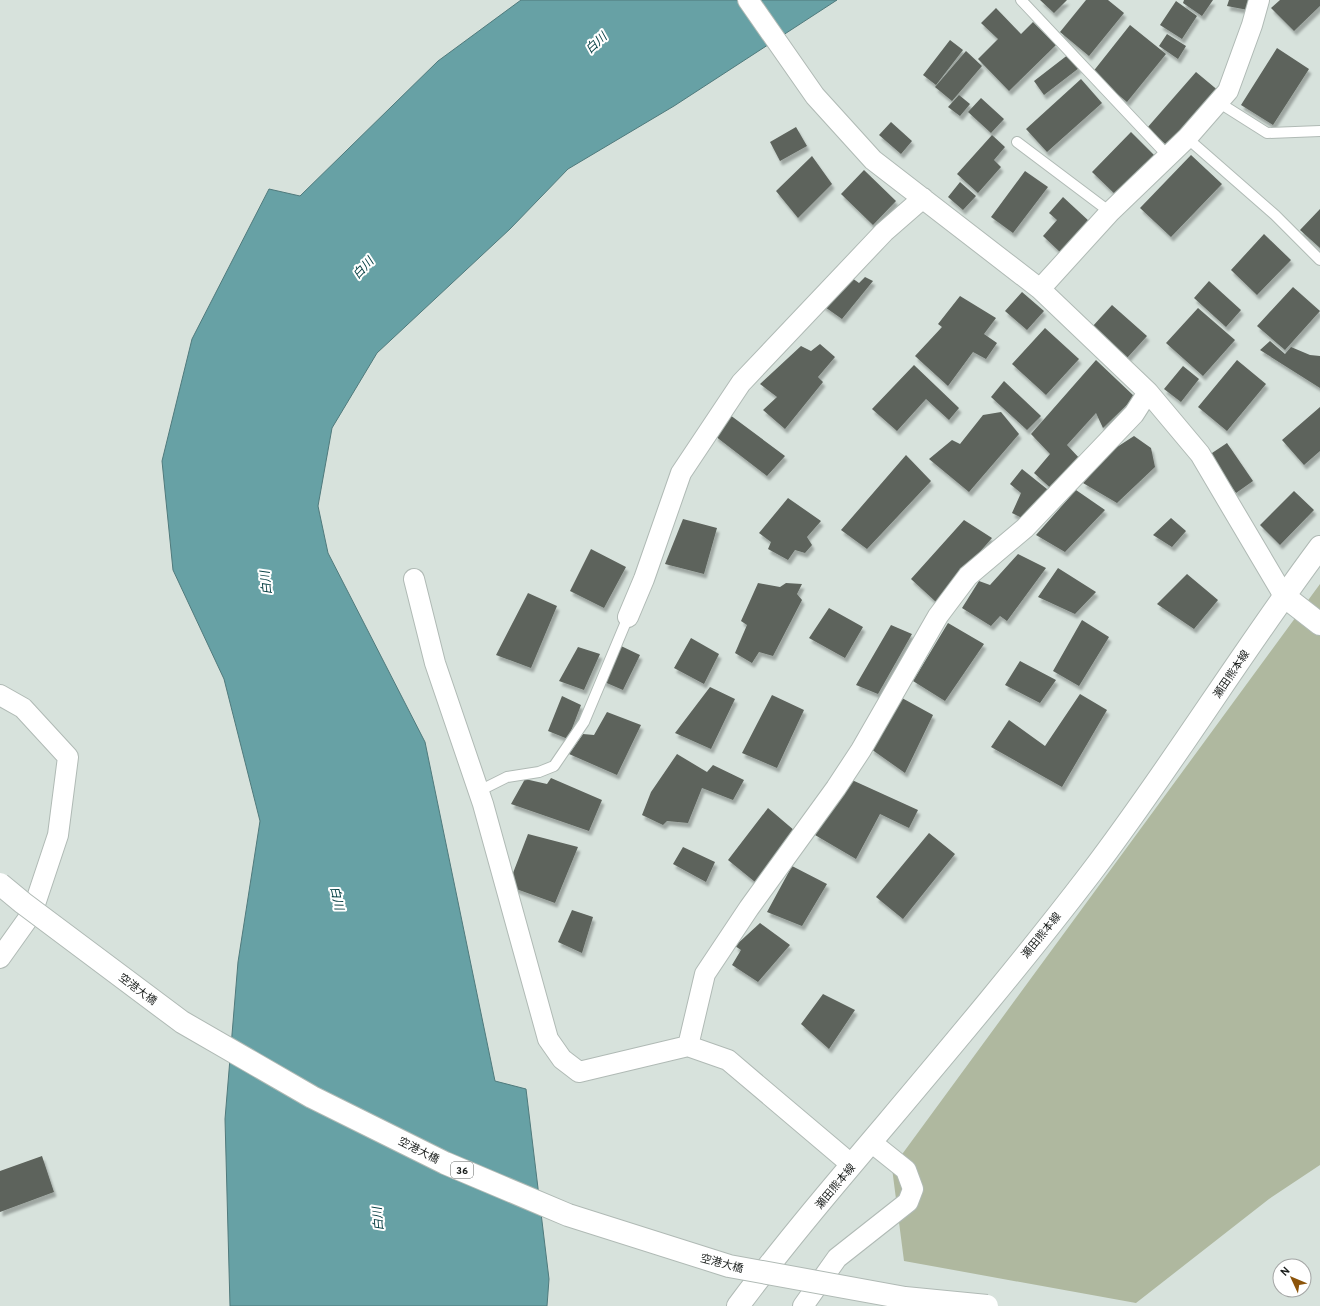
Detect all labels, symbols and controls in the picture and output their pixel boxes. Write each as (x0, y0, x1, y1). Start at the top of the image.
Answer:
water label: 白川 (582, 28, 612, 58)
water label: 白川 (350, 253, 379, 283)
water label: 白川 (258, 568, 276, 596)
street label: 瀬田熊本線 (1211, 648, 1253, 701)
water label: 白川 (326, 885, 347, 914)
street label: 瀬田熊本線 (1019, 910, 1065, 961)
street label: 空港大橋 (116, 971, 159, 1009)
street label: 空港大橋 (396, 1135, 441, 1167)
street label: 瀬田熊本線 (813, 1161, 859, 1212)
road number: 36 (451, 1162, 473, 1178)
water label: 白川 (370, 1204, 388, 1232)
street label: 空港大橋 (699, 1252, 745, 1276)
north arrow (1272, 1258, 1312, 1298)
text: N (1278, 1264, 1293, 1279)

